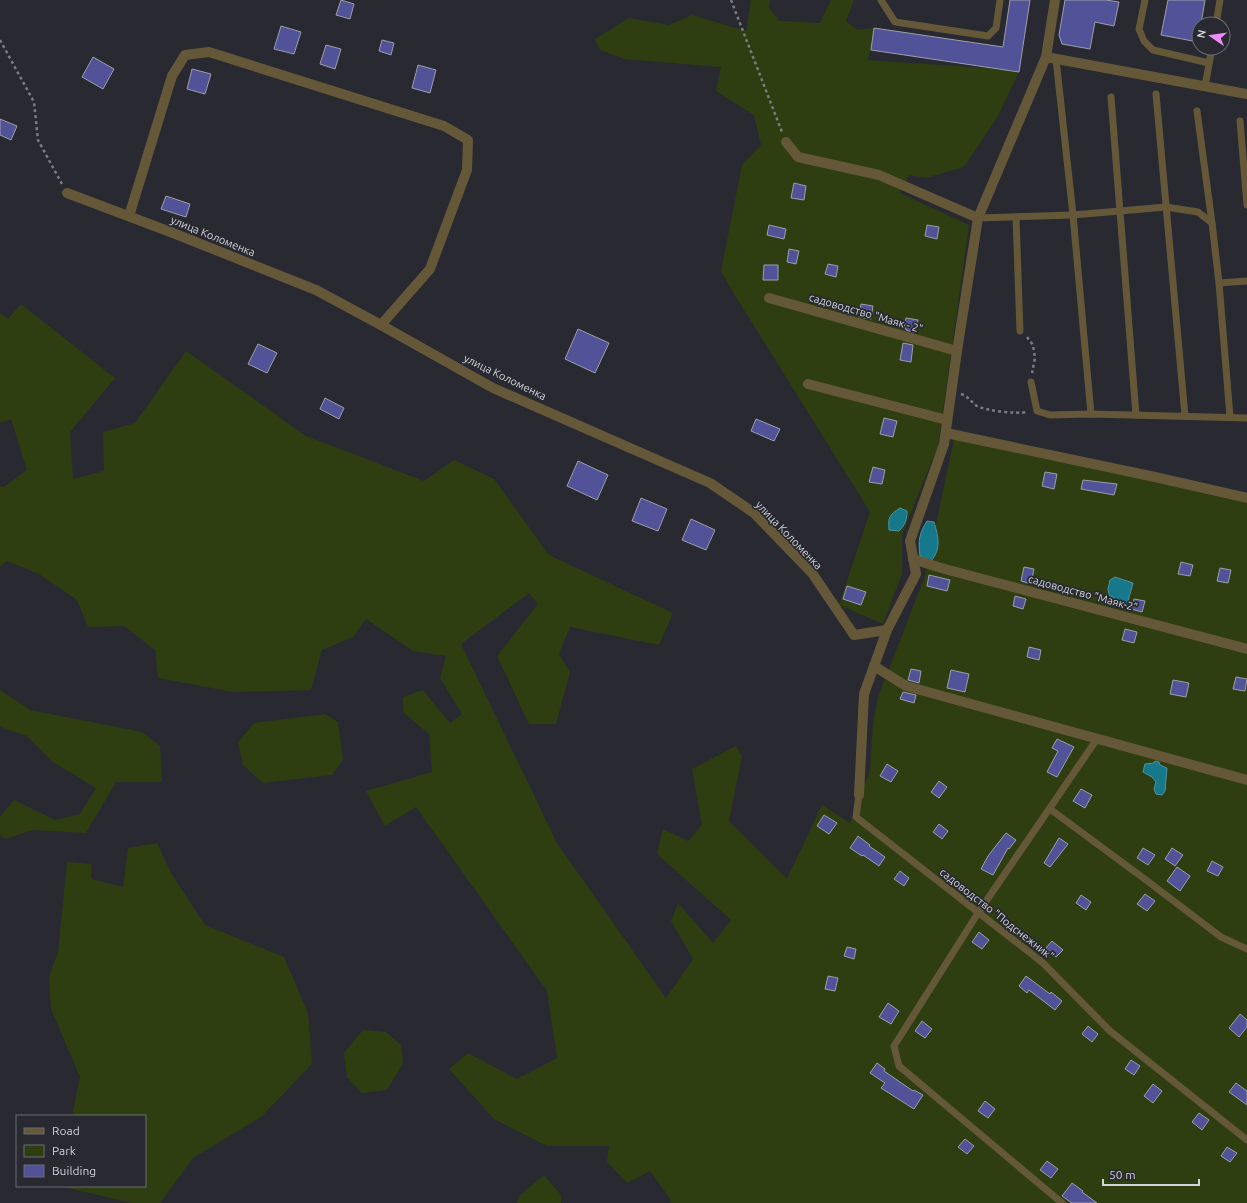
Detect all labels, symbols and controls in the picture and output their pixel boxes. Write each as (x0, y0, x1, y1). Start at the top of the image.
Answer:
north arrow (1191, 16, 1231, 56)
text: N (1194, 28, 1208, 39)
street label: улица Коломенка (169, 214, 257, 258)
street label: садоводство "Маяк - 2" (808, 291, 924, 335)
street label: улица Коломенка (462, 352, 548, 402)
street label: улица Коломенка (753, 498, 825, 572)
street label: садоводство "Маяк-2" (1027, 573, 1139, 613)
street label: садоводство "Подснежник" (938, 866, 1056, 962)
legend (16, 1115, 146, 1187)
text: Road (52, 1124, 80, 1137)
text: Park (52, 1144, 76, 1157)
scale bar (1103, 1161, 1199, 1187)
text: Building (52, 1164, 96, 1177)
text: 50 m (1109, 1168, 1136, 1181)

